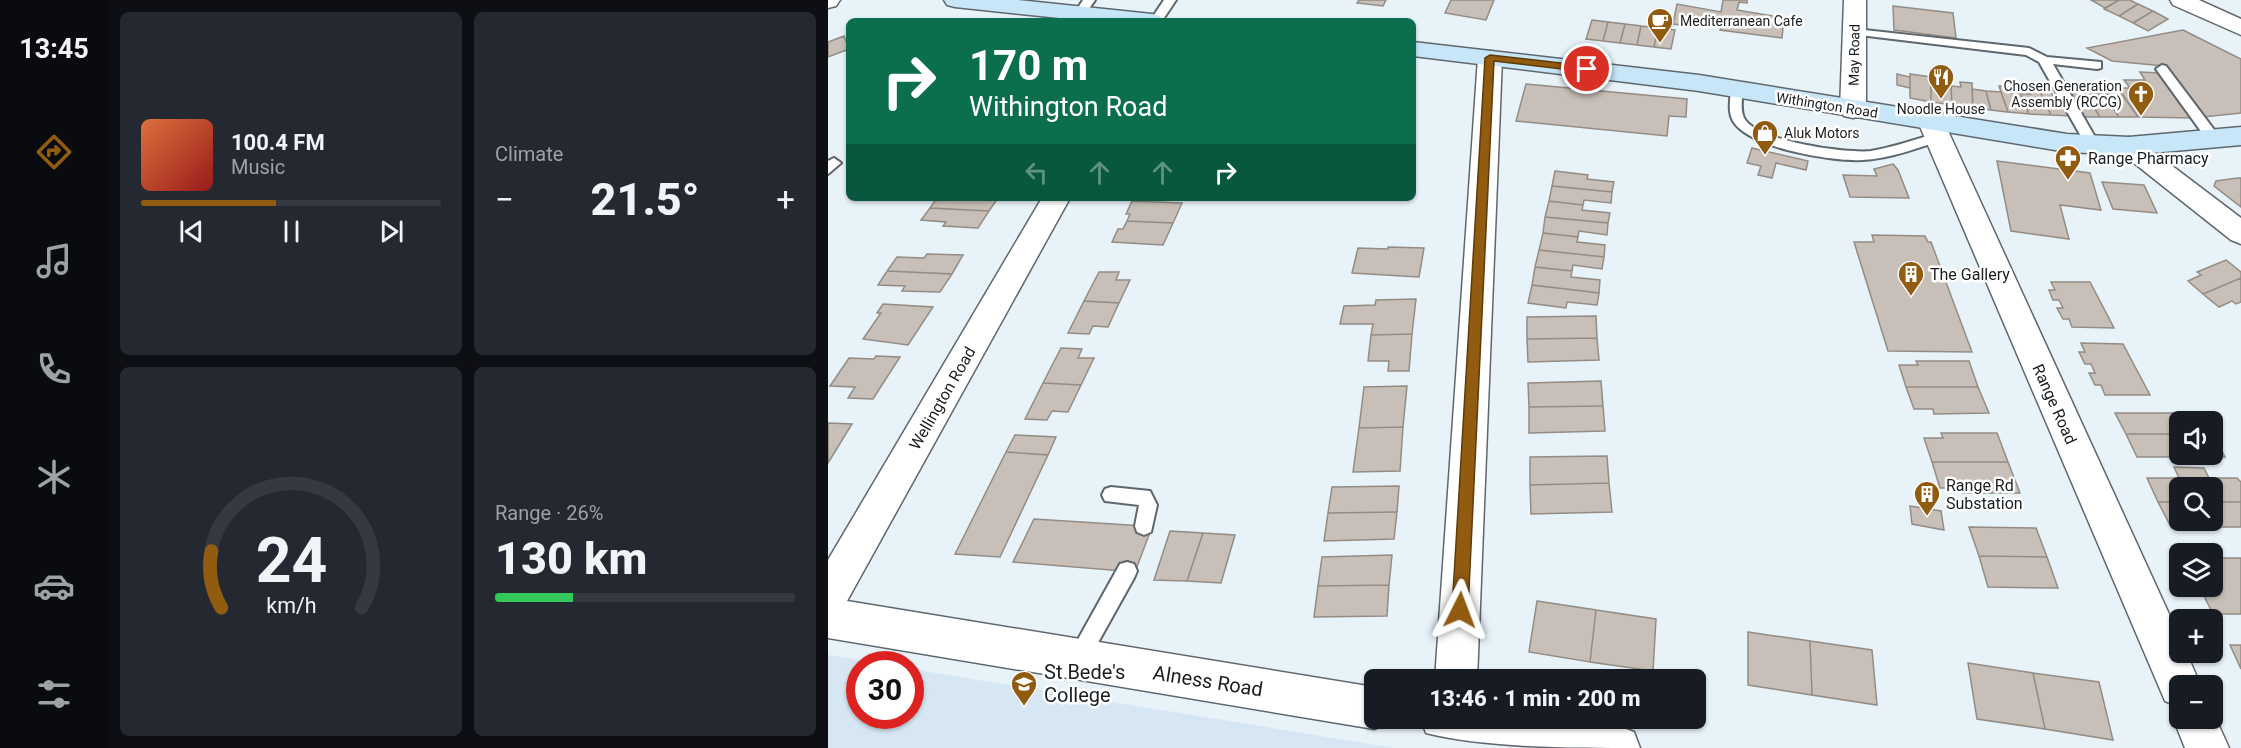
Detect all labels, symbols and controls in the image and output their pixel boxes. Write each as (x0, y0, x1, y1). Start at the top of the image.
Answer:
cafe icon: Mediterranean Cafe (1645, 6, 1675, 44)
place label: Mediterranean Cafe (1680, 13, 1803, 29)
street label: May Road (1845, 24, 1863, 86)
text: 13:45 (19, 33, 89, 65)
text: 170 m (969, 41, 1088, 90)
icon: right (870, 42, 948, 120)
pin (1561, 43, 1612, 94)
icon: arrive (1570, 52, 1603, 85)
restaurant icon: Noodle House (1926, 62, 1956, 100)
place label: Chosen Generation Assembly (RCCG) (2003, 78, 2122, 111)
church icon: Chosen Generation Assembly (RCCG) (2126, 79, 2156, 117)
street label: Withington Road (1775, 89, 1879, 121)
text: Withington Road (969, 91, 1167, 123)
place label: Noodle House (1897, 101, 1985, 117)
shop icon: Aluk Motors (1750, 118, 1780, 156)
place label: Aluk Motors (1784, 125, 1859, 141)
text: 100.4 FM (231, 130, 325, 155)
icon: directions (33, 131, 75, 173)
text: Climate (495, 142, 563, 166)
pharmacy icon: Range Pharmacy (2053, 143, 2083, 181)
place label: Range Pharmacy (2088, 149, 2209, 168)
text: Music (231, 155, 285, 179)
icon: left (1020, 156, 1053, 189)
icon: ahead (1083, 156, 1116, 189)
icon: ahead (1146, 156, 1179, 189)
icon: right (1209, 156, 1242, 189)
text: 21.5° (591, 173, 700, 226)
text: − (495, 180, 514, 219)
text: + (776, 180, 795, 219)
icon: previous (175, 215, 208, 248)
icon: pause (275, 215, 308, 248)
icon: next (375, 215, 408, 248)
icon: music (33, 240, 75, 282)
building icon: The Gallery (1896, 259, 1926, 297)
place label: The Gallery (1930, 265, 2010, 284)
street label: Wellington Road (905, 343, 980, 453)
icon: phone (33, 348, 75, 390)
street label: Range Road (2028, 361, 2081, 447)
map controls (2169, 411, 2223, 729)
button: sound (2169, 411, 2223, 465)
icon: climate (33, 456, 75, 498)
place label: Range Rd Substation (1946, 476, 2023, 513)
button: search (2169, 477, 2223, 531)
building icon: Range Rd Substation (1912, 479, 1942, 517)
text: Range · 26% (495, 501, 603, 525)
text: 24 (255, 524, 327, 597)
text: 130 km (495, 532, 647, 585)
button: layers (2169, 543, 2223, 597)
icon: car (33, 565, 75, 607)
position arrow (1428, 578, 1492, 642)
text: km/h (266, 594, 316, 619)
button: + (2169, 609, 2223, 663)
speed limit sign: 30 (846, 651, 924, 729)
place label: St Bede's College (1044, 660, 1125, 707)
street label: Alness Road (1151, 660, 1265, 702)
school or university icon: St Bede's College (1009, 669, 1039, 707)
icon: filters (33, 673, 75, 715)
button: − (2169, 675, 2223, 729)
text: 13:46 · 1 min · 200 m (1430, 686, 1640, 711)

